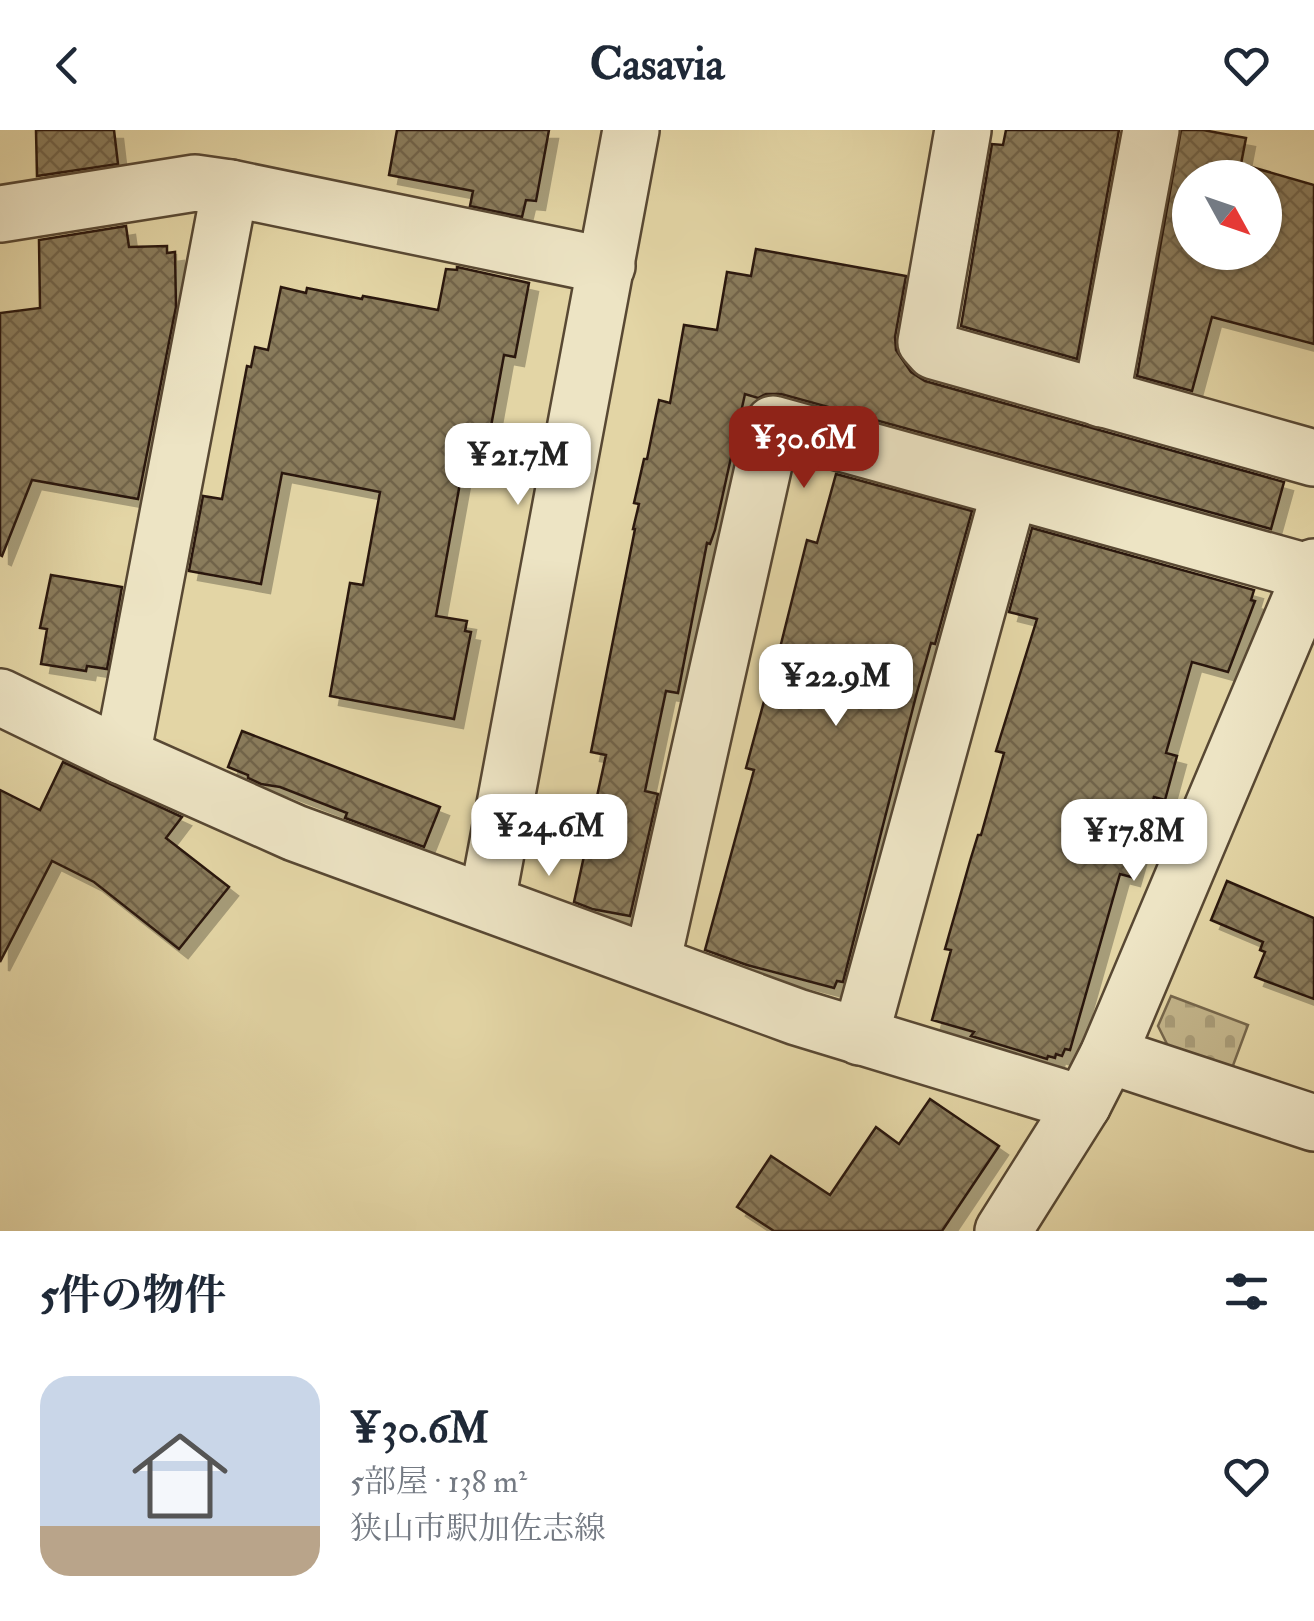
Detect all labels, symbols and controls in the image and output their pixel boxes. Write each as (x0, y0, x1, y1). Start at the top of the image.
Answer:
text: Casavia (590, 37, 724, 93)
icon: back (40, 38, 95, 93)
icon: heart (1219, 38, 1274, 93)
north arrow (1172, 160, 1282, 270)
map controls (1172, 160, 1282, 270)
pin: ¥30.6M (723, 406, 885, 491)
text: ¥30.6M (751, 418, 857, 458)
pin: ¥21.7M (437, 423, 599, 508)
text: ¥21.7M (467, 435, 569, 475)
pin: ¥22.9M (755, 644, 917, 729)
text: ¥22.9M (781, 656, 891, 696)
pin: ¥24.6M (468, 794, 630, 879)
pin: ¥17.8M (1053, 799, 1215, 884)
text: ¥24.6M (493, 806, 605, 846)
text: ¥17.8M (1083, 811, 1185, 851)
icon: filters (1219, 1264, 1274, 1319)
text: 5件の物件 (40, 1270, 226, 1322)
text: ¥30.6M (350, 1403, 489, 1455)
icon: home (120, 1416, 240, 1536)
icon: heart (1219, 1449, 1274, 1504)
text: 5部屋 · 138 m² (350, 1462, 527, 1502)
text: 狭山市駅加佐志線 (350, 1509, 606, 1549)

